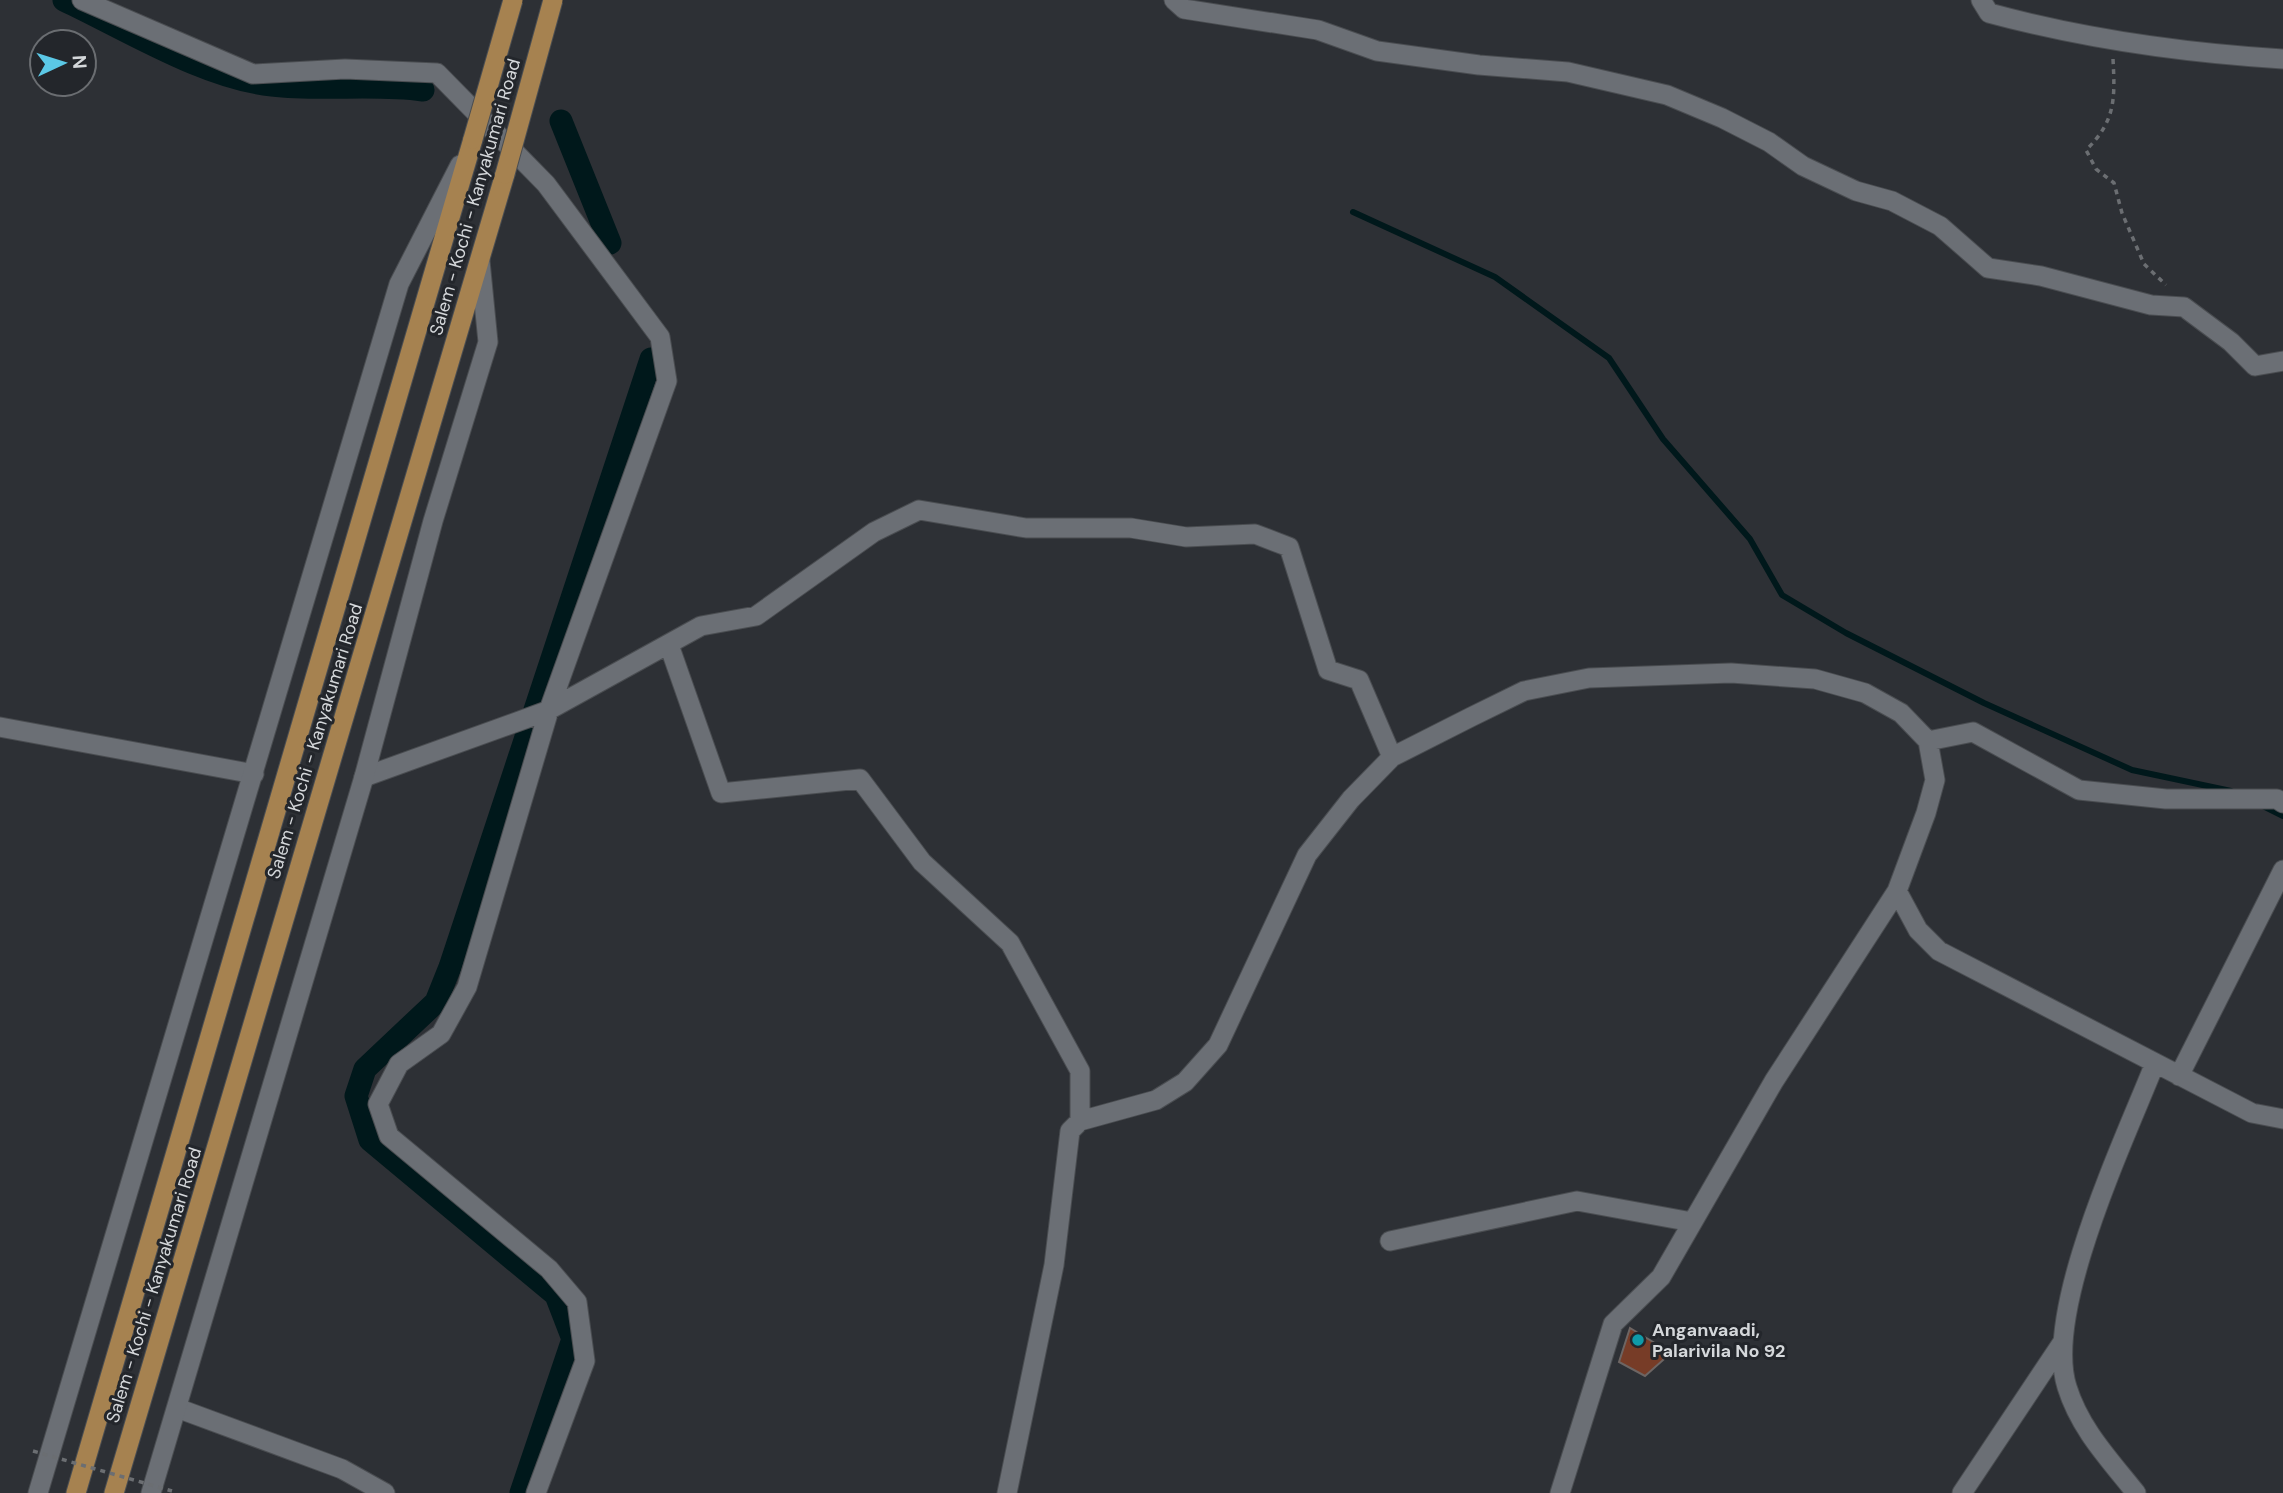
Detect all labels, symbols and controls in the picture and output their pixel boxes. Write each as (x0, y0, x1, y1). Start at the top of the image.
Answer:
north arrow (28, 28, 98, 98)
text: N (67, 54, 92, 70)
street label: Salem - Kochi - Kanyakumari Road (424, 56, 526, 338)
street label: Salem - Kochi - Kanyakumari Road (262, 600, 368, 882)
street label: Salem - Kochi - Kanyakumari Road (101, 1144, 207, 1426)
place label: Anganvaadi, Palarivila No 92 (1652, 1318, 1785, 1363)
marker: Anganvaadi, Palarivila No 92 (1630, 1332, 1646, 1348)

